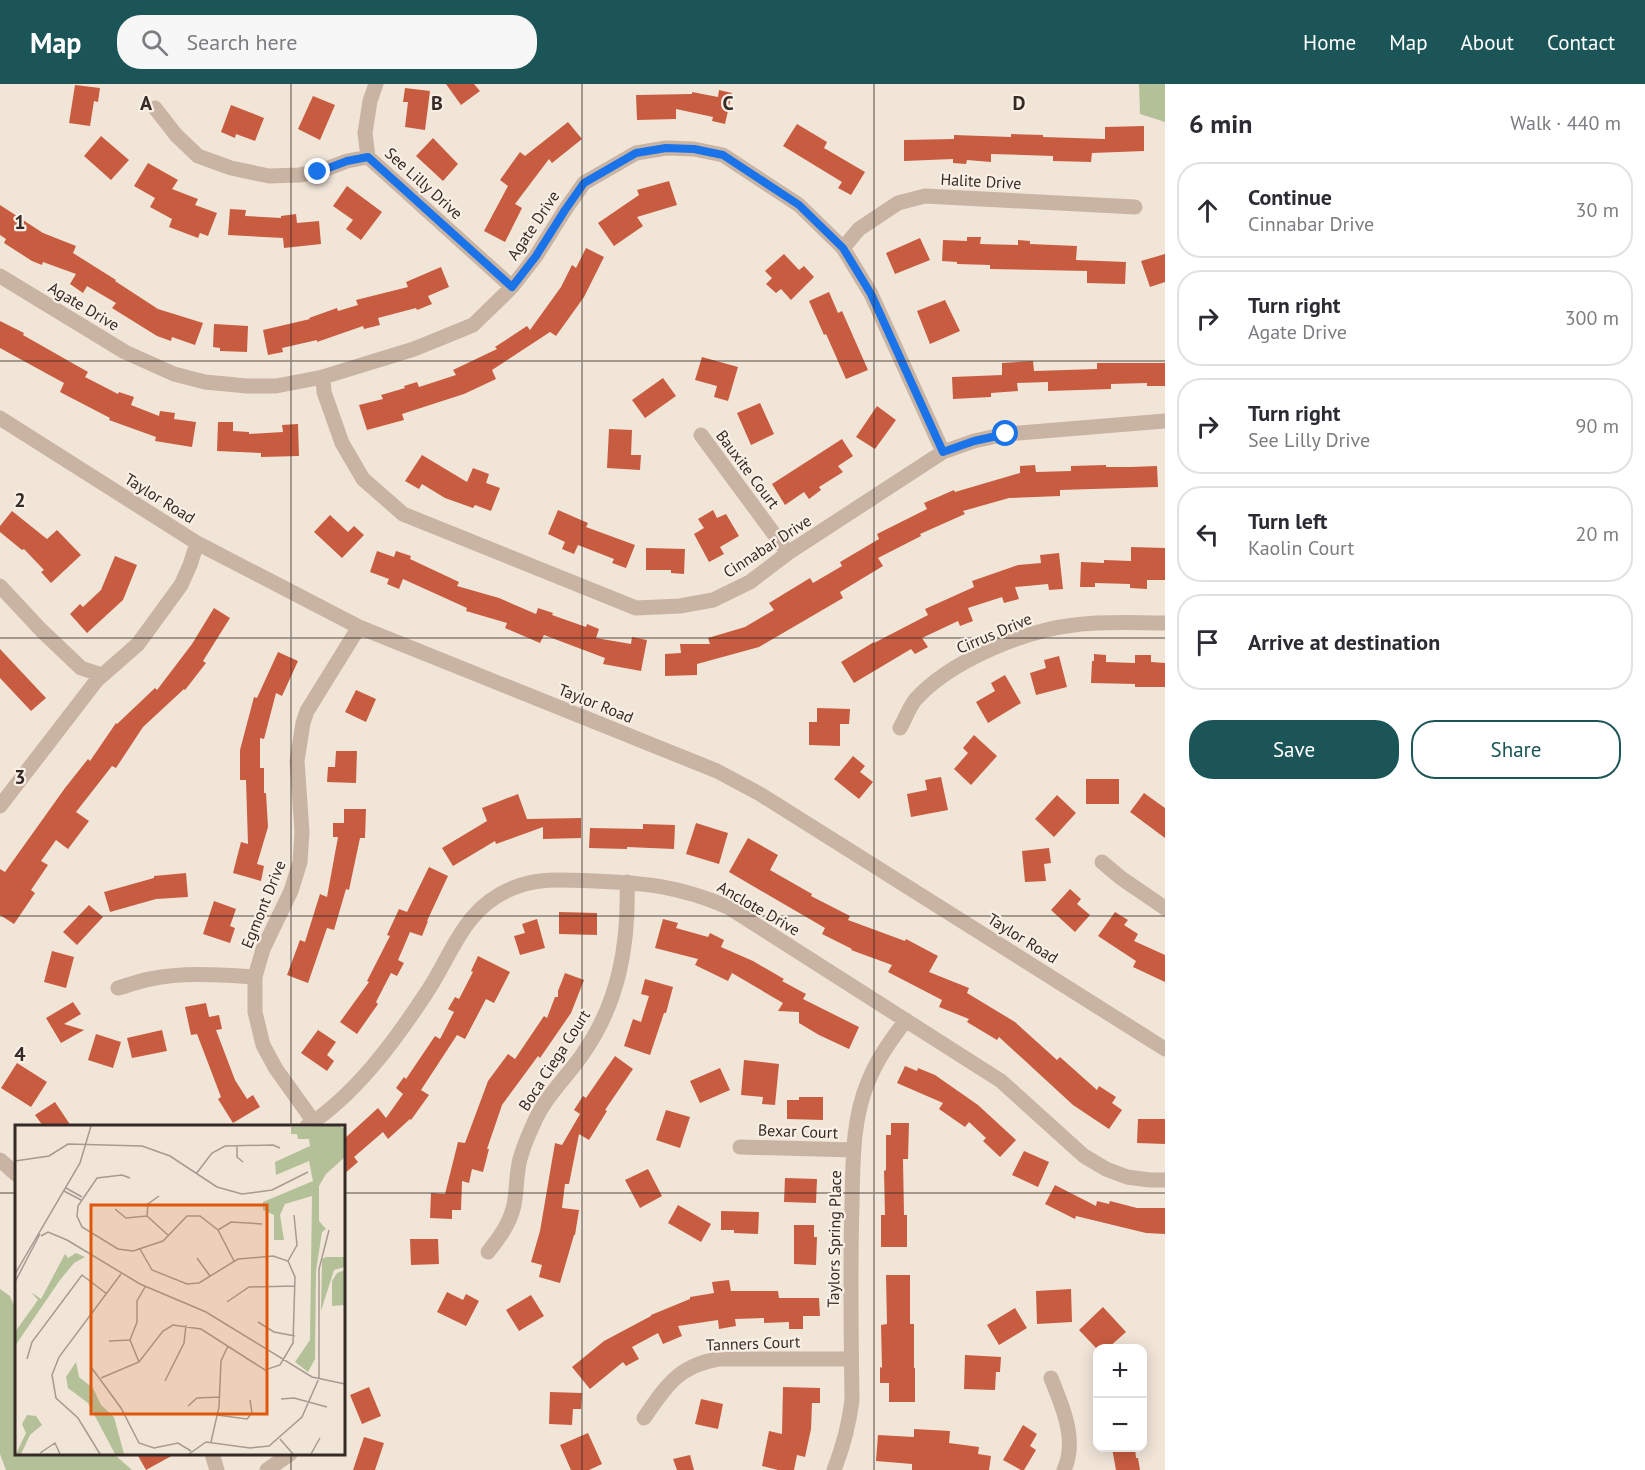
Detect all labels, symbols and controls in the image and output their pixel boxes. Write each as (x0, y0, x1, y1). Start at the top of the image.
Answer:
search box (117, 15, 537, 69)
text: Map (30, 24, 81, 61)
icon: search (138, 26, 171, 59)
text: Search here (186, 28, 297, 56)
text: Home (1303, 29, 1356, 56)
text: Map (1389, 29, 1428, 56)
text: About (1461, 29, 1514, 56)
text: Contact (1547, 29, 1615, 56)
text: A (140, 90, 153, 116)
text: B (431, 90, 443, 116)
text: C (722, 90, 734, 116)
text: D (1013, 90, 1026, 116)
text: 6 min (1189, 107, 1252, 140)
text: Walk · 440 m (1510, 110, 1621, 136)
street label: See Lilly Drive (381, 143, 467, 223)
route end (304, 158, 330, 184)
street label: Halite Drive (940, 169, 1022, 193)
text: Continue (1248, 183, 1332, 211)
street label: Agate Drive (503, 187, 563, 263)
icon: ahead (1191, 194, 1224, 227)
text: 30 m (1576, 197, 1619, 223)
text: 1 (14, 209, 26, 235)
text: Cinnabar Drive (1248, 211, 1374, 237)
street label: Agate Drive (45, 277, 123, 335)
text: Turn right (1248, 291, 1340, 319)
icon: right (1191, 302, 1224, 335)
text: 300 m (1565, 305, 1619, 331)
text: Agate Drive (1248, 319, 1347, 345)
text: Turn right (1248, 399, 1340, 427)
icon: right (1191, 410, 1224, 443)
text: 90 m (1576, 413, 1619, 439)
route start (992, 420, 1018, 446)
street label: Bauxite Court (712, 426, 784, 513)
text: See Lilly Drive (1248, 427, 1370, 453)
street label: Taylor Road (121, 468, 199, 528)
text: 2 (14, 487, 26, 513)
text: Turn left (1248, 507, 1328, 535)
street label: Cinnabar Drive (719, 510, 815, 582)
icon: left (1191, 518, 1224, 551)
text: 20 m (1576, 521, 1619, 547)
text: Kaolin Court (1248, 535, 1354, 561)
street label: Cirrus Drive (953, 608, 1035, 658)
icon: arrive (1191, 626, 1224, 659)
text: Arrive at destination (1248, 628, 1440, 656)
street label: Taylor Road (555, 679, 637, 727)
button: Save (1189, 720, 1399, 779)
button: Share (1411, 720, 1621, 779)
text: 3 (14, 764, 26, 790)
street label: Egmont Drive (236, 857, 290, 951)
street label: Anclote Drive (714, 876, 804, 940)
street label: Taylor Road (984, 908, 1062, 968)
street label: Boca Ciega Court (514, 1005, 594, 1114)
text: 4 (14, 1041, 26, 1067)
street label: Bexar Court (758, 1120, 839, 1142)
inset map (15, 1125, 345, 1455)
street label: Taylors Spring Place (823, 1170, 845, 1308)
street label: Tanners Court (706, 1331, 801, 1355)
map controls (1093, 1344, 1147, 1452)
button: + (1093, 1344, 1147, 1398)
button: − (1093, 1398, 1147, 1452)

